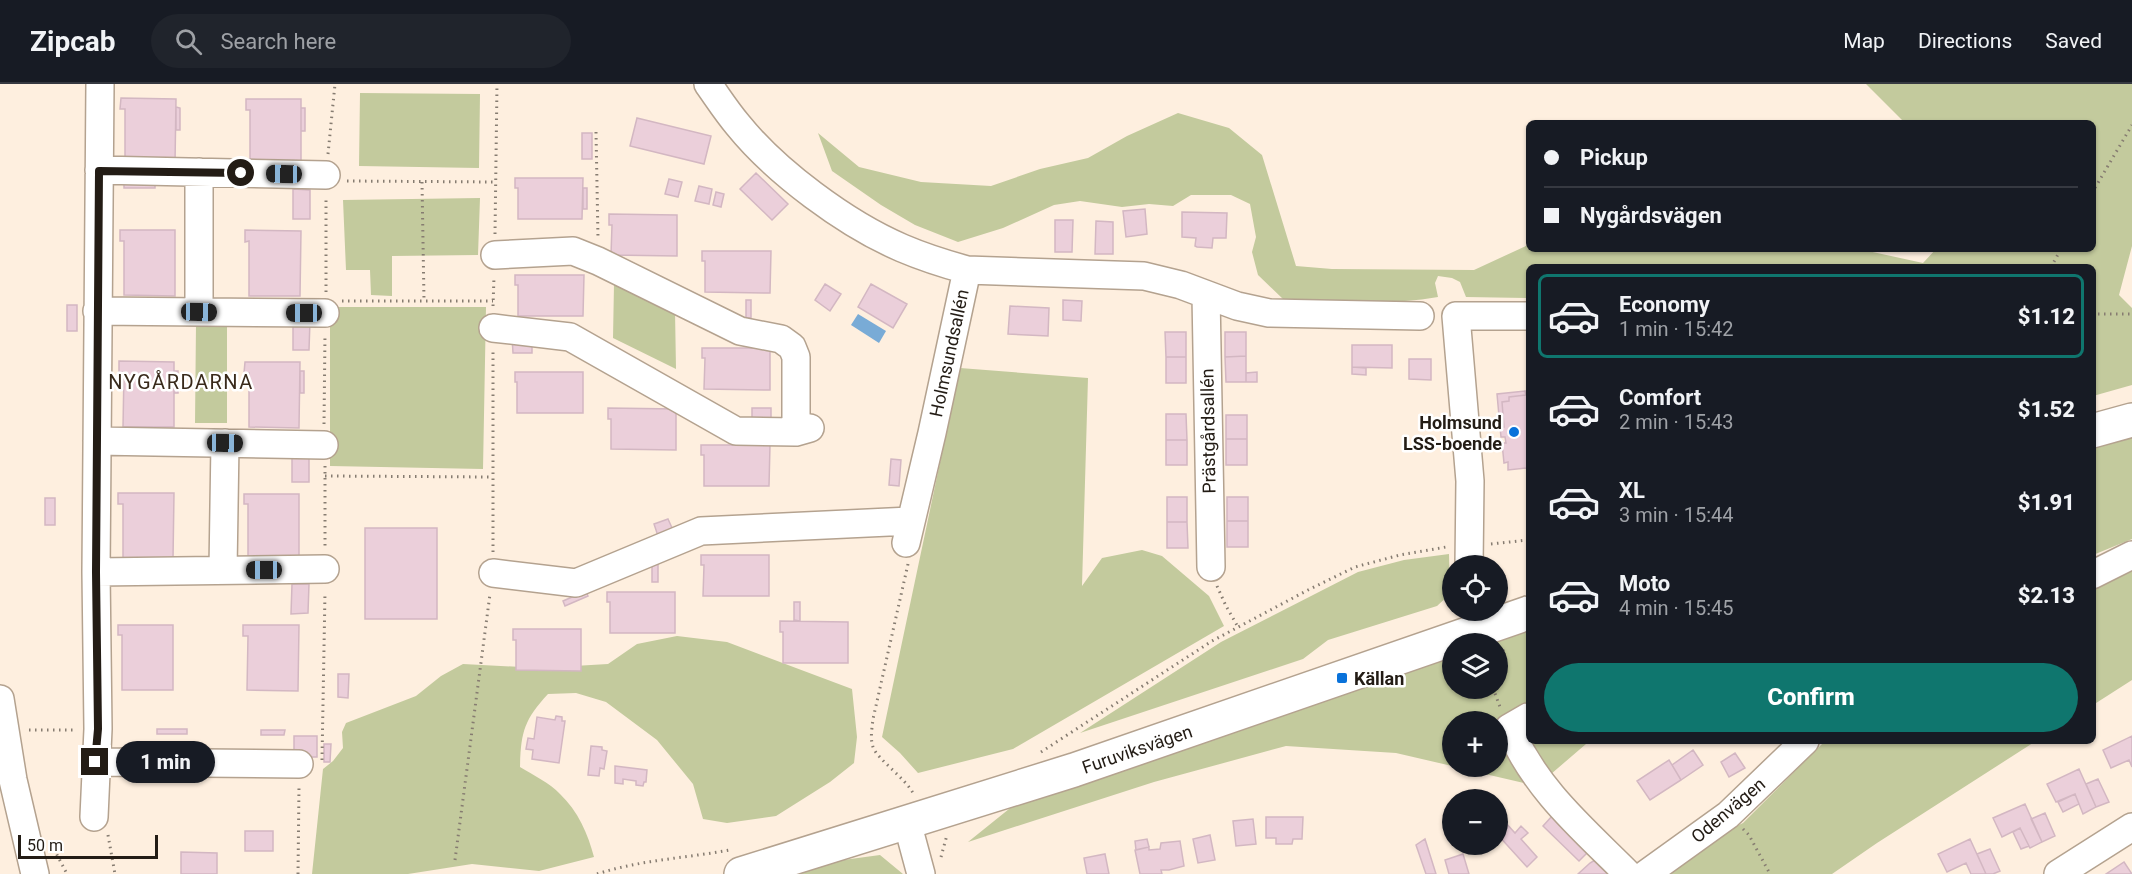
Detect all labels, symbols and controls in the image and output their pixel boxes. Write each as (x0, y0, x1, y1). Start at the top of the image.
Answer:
search box (151, 14, 571, 68)
text: Zipcab (30, 25, 115, 58)
icon: search (172, 25, 205, 58)
text: Search here (220, 29, 336, 54)
text: Map (1843, 29, 1885, 53)
text: Directions (1918, 29, 2012, 53)
text: Saved (2045, 29, 2102, 53)
text: Pickup (1580, 145, 1648, 170)
route start (227, 159, 254, 186)
car (266, 165, 302, 183)
text: Nygårdsvägen (1580, 203, 1722, 228)
street label: Holmsundsallén (925, 287, 973, 419)
icon: car (1547, 289, 1601, 343)
text: Economy (1619, 292, 1710, 317)
car (181, 303, 217, 321)
car (286, 304, 322, 322)
text: $1.12 (2018, 304, 2075, 329)
text: 1 min · 15:42 (1619, 317, 1734, 341)
street label: Prästgårdsallén (1196, 368, 1220, 494)
district label: NYGÅRDARNA (108, 370, 254, 394)
icon: car (1547, 382, 1601, 436)
text: Comfort (1619, 385, 1701, 410)
text: $1.52 (2018, 397, 2075, 422)
text: 2 min · 15:43 (1619, 410, 1734, 434)
place label: Holmsund LSS-boende (1403, 412, 1502, 454)
marker: Holmsund LSS-boende (1507, 425, 1521, 439)
car (207, 434, 243, 452)
icon: car (1547, 475, 1601, 529)
text: XL (1619, 478, 1645, 503)
text: $1.91 (2018, 490, 2075, 515)
text: 3 min · 15:44 (1619, 503, 1734, 527)
map controls (1442, 555, 1508, 855)
button: locate (1442, 555, 1508, 621)
car (246, 561, 282, 579)
icon: car (1547, 568, 1601, 622)
text: Moto (1619, 571, 1670, 596)
text: $2.13 (2018, 583, 2075, 608)
text: 4 min · 15:45 (1619, 596, 1734, 620)
button: layers (1442, 633, 1508, 699)
button: Confirm (1544, 663, 2078, 732)
place label: Källan (1354, 668, 1404, 689)
marker: Källan (1335, 671, 1349, 685)
button: + (1442, 711, 1508, 777)
street label: Furuviksvägen (1079, 720, 1195, 778)
callout: 1 min (116, 741, 215, 783)
route end (81, 748, 108, 775)
text: 1 min (140, 750, 191, 774)
street label: Odenvägen (1687, 773, 1769, 847)
button: − (1442, 789, 1508, 855)
scale bar (18, 832, 158, 860)
text: 50 m (27, 836, 63, 855)

